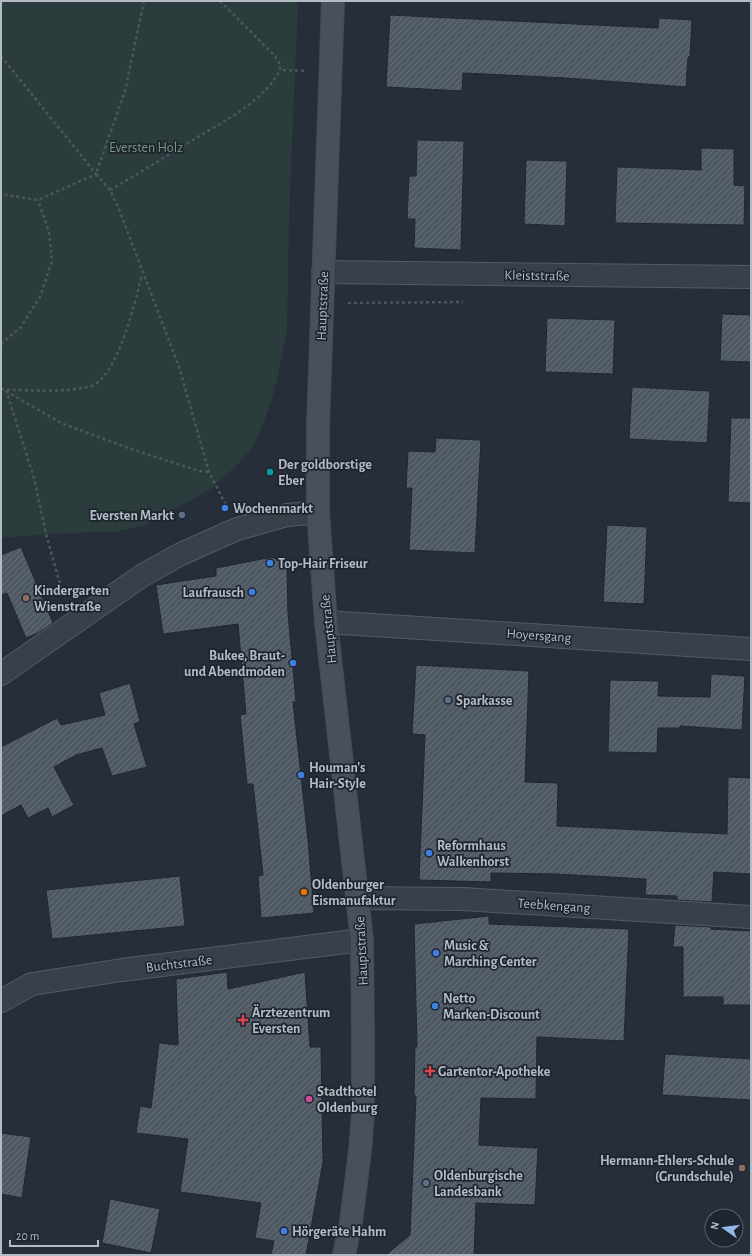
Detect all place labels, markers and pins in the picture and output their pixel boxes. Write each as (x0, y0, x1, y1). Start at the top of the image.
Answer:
place label: Der goldborstige Eber (278, 458, 372, 488)
marker: Der goldborstige Eber (265, 467, 275, 477)
place label: Wochenmarkt (233, 502, 313, 516)
marker: Wochenmarkt (220, 503, 230, 513)
place label: Eversten Markt (89, 509, 174, 523)
marker: Eversten Markt (177, 510, 187, 520)
place label: Top-Hair Friseur (278, 557, 368, 571)
marker: Top-Hair Friseur (265, 558, 275, 568)
place label: Kindergarten Wienstraße (34, 584, 109, 614)
place label: Laufrausch (182, 586, 244, 600)
marker: Laufrausch (247, 587, 257, 597)
marker: Kindergarten Wienstraße (21, 593, 31, 603)
place label: Bukee, Braut- und Abendmoden (184, 649, 285, 679)
marker: Bukee, Braut- und Abendmoden (288, 658, 298, 668)
place label: Sparkasse (456, 694, 513, 708)
marker: Sparkasse (443, 695, 453, 705)
place label: Houman's Hair-Style (309, 761, 366, 791)
marker: Houman's Hair-Style (296, 770, 306, 780)
place label: Reformhaus Walkenhorst (437, 839, 510, 869)
marker: Reformhaus Walkenhorst (424, 848, 434, 858)
place label: Oldenburger Eismanufaktur (312, 878, 396, 908)
marker: Oldenburger Eismanufaktur (299, 887, 309, 897)
place label: Music & Marching Center (444, 939, 537, 969)
marker: Music & Marching Center (431, 948, 441, 958)
place label: Netto Marken-Discount (443, 992, 540, 1022)
marker: Netto Marken-Discount (430, 1001, 440, 1011)
place label: Ärztezentrum Eversten (252, 1004, 330, 1036)
marker: Ärztezentrum Eversten (237, 1014, 249, 1026)
place label: Gartentor-Apotheke (438, 1065, 551, 1079)
marker: Gartentor-Apotheke (425, 1066, 435, 1076)
place label: Stadthotel Oldenburg (317, 1085, 378, 1115)
marker: Stadthotel Oldenburg (304, 1094, 314, 1104)
place label: Hermann-Ehlers-Schule (Grundschule) (600, 1154, 734, 1184)
marker: Hermann-Ehlers-Schule (Grundschule) (737, 1163, 747, 1173)
place label: Oldenburgische Landesbank (434, 1169, 523, 1199)
marker: Oldenburgische Landesbank (421, 1178, 431, 1188)
place label: Hörgeräte Hahm (292, 1225, 386, 1239)
marker: Hörgeräte Hahm (279, 1226, 289, 1236)

